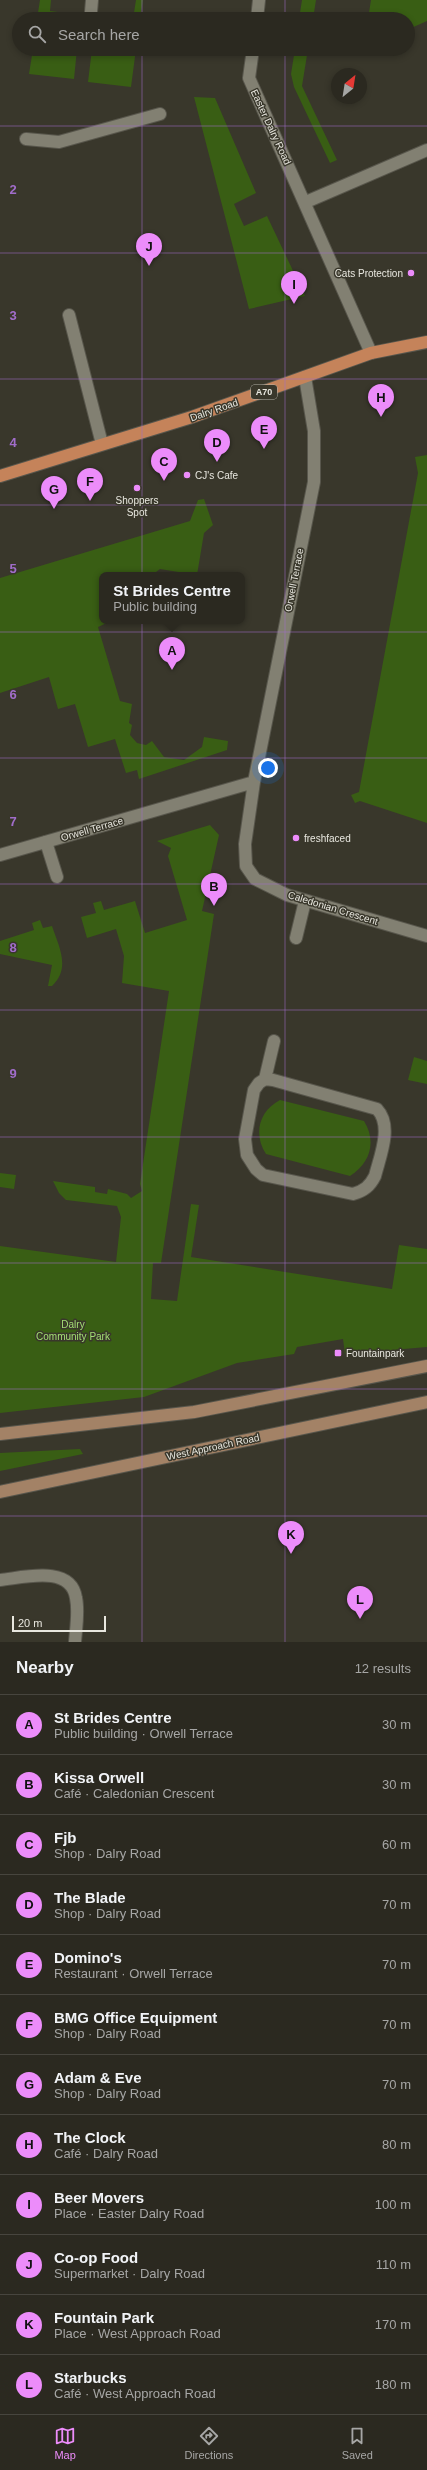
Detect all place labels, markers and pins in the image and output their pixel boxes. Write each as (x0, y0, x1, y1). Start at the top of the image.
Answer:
pin: J (136, 233, 162, 266)
place label: Cats Protection (335, 268, 403, 279)
marker: Cats Protection (406, 268, 416, 278)
pin: I (281, 271, 307, 304)
pin: H (368, 384, 394, 417)
pin: E (251, 416, 277, 449)
pin: D (204, 429, 230, 462)
pin: C (151, 448, 177, 481)
pin: F (77, 468, 103, 501)
marker: CJ's Cafe (182, 470, 192, 480)
place label: CJ's Cafe (195, 470, 238, 481)
pin: G (41, 476, 67, 509)
marker: Shoppers Spot (132, 483, 142, 493)
place label: Shoppers Spot (116, 495, 158, 518)
pin: A (159, 637, 185, 670)
marker: freshfaced (291, 833, 301, 843)
place label: freshfaced (304, 833, 351, 844)
pin: B (201, 873, 227, 906)
marker: Fountainpark (333, 1348, 343, 1358)
place label: Fountainpark (346, 1348, 405, 1359)
pin: K (278, 1521, 304, 1554)
pin: L (347, 1586, 373, 1619)

